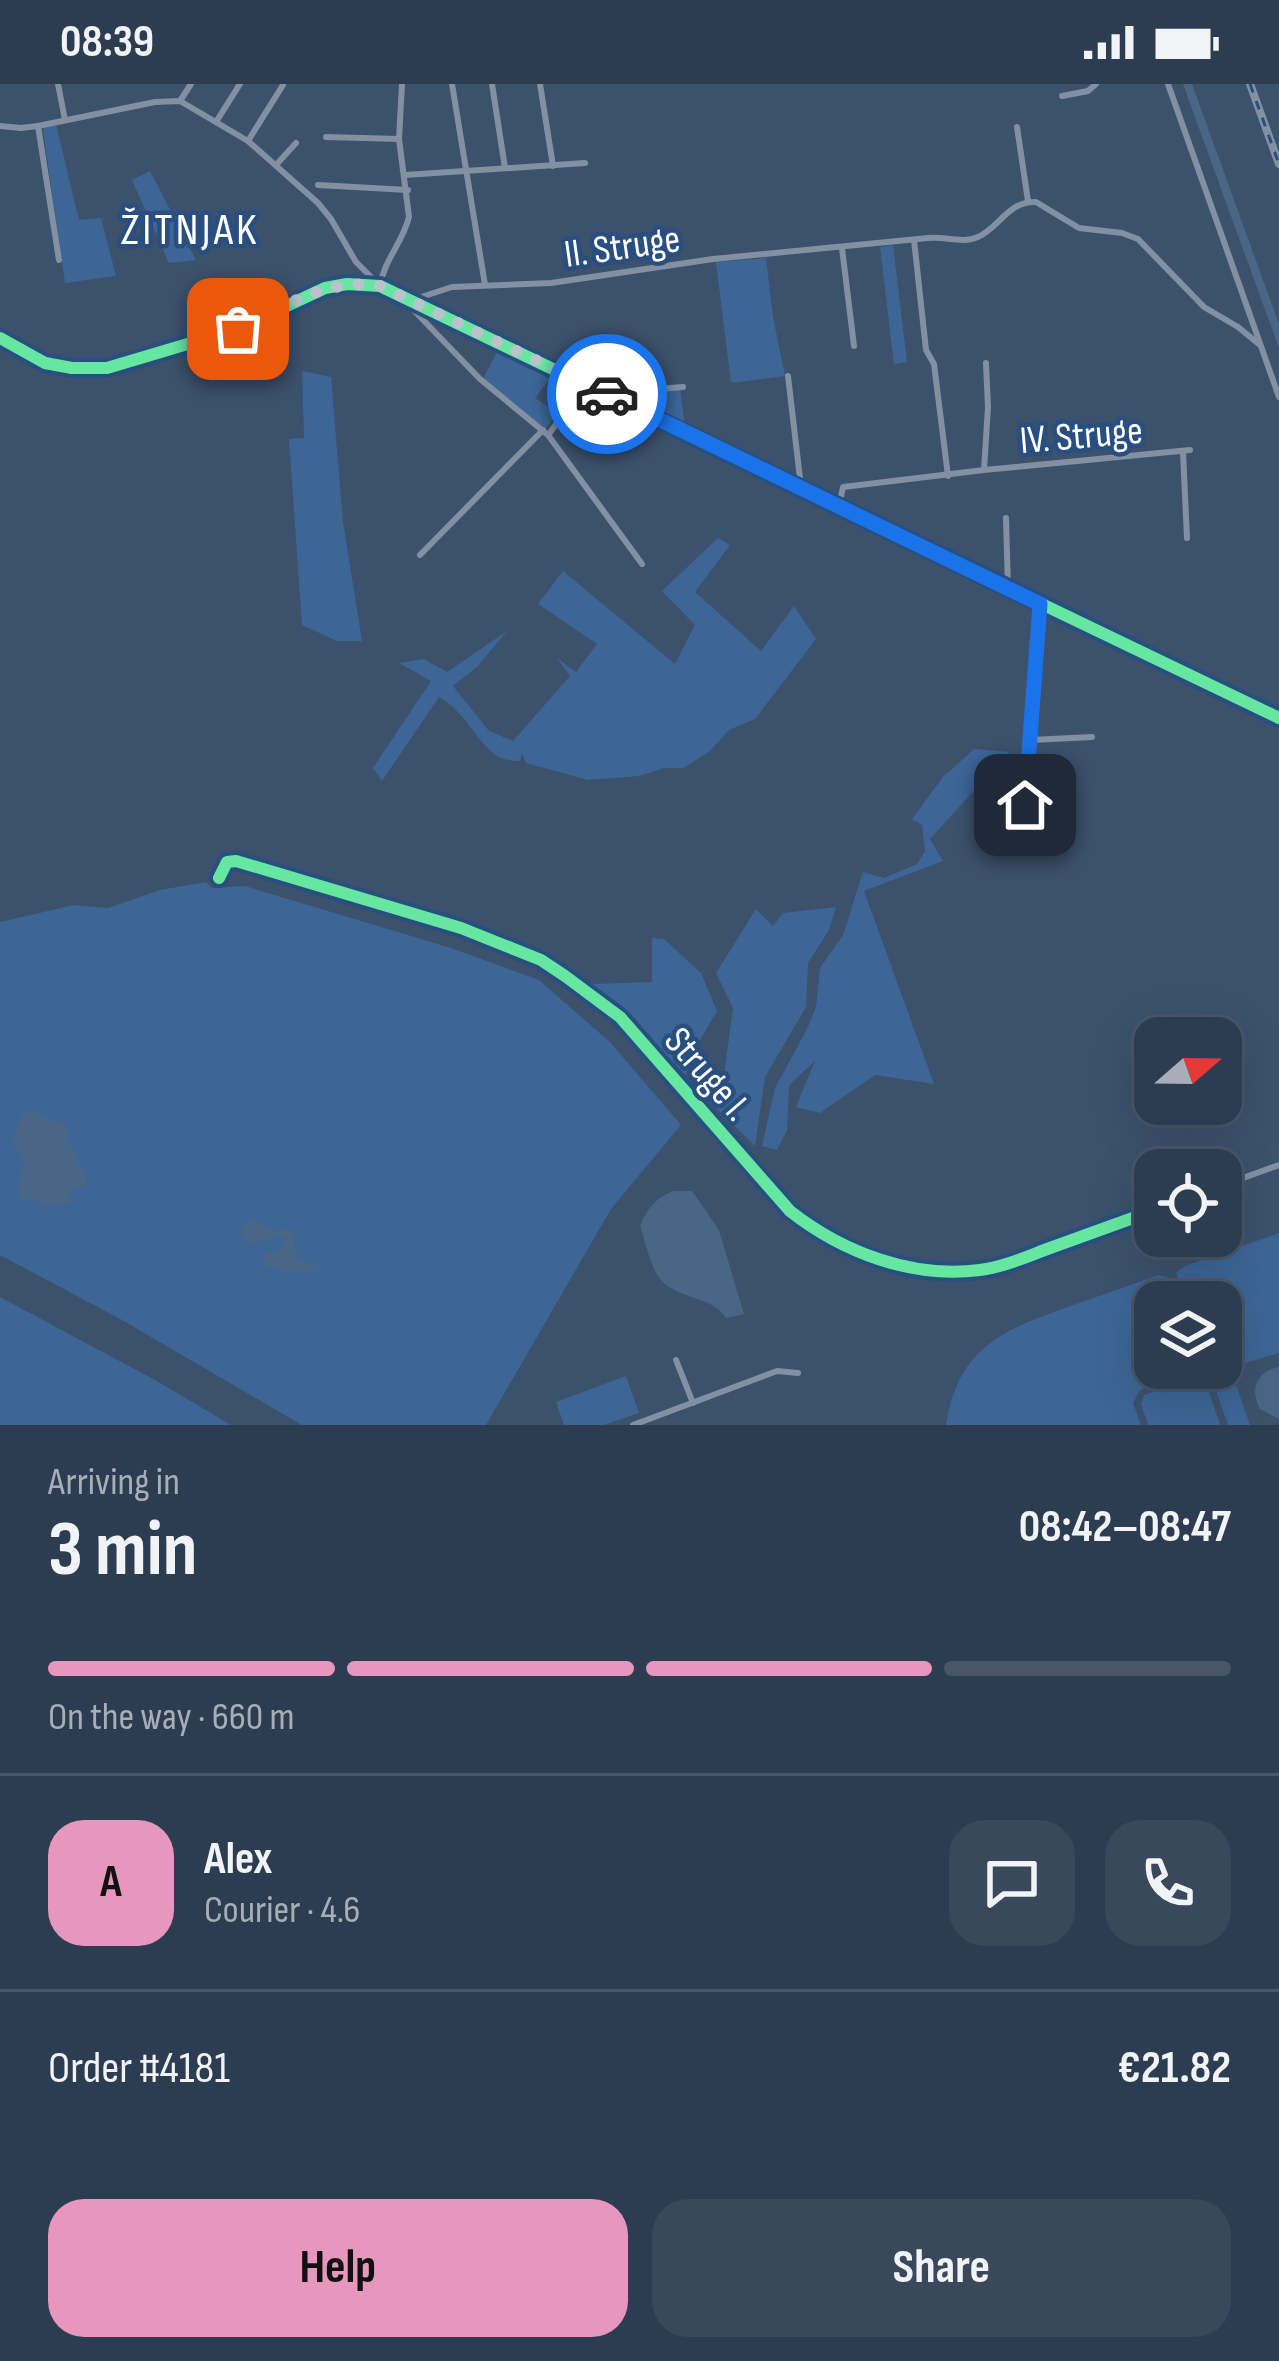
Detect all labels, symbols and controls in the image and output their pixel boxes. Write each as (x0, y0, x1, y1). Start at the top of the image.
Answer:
text: 08:39 (60, 15, 154, 70)
district label: ŽITNJAK (121, 203, 259, 258)
street label: II. Struge (561, 216, 683, 279)
pin (187, 278, 289, 380)
icon: bag (205, 296, 271, 362)
courier (547, 334, 667, 454)
icon: car (574, 361, 640, 427)
street label: IV. Struge (1018, 408, 1145, 465)
pin (974, 754, 1076, 856)
icon: home (992, 772, 1058, 838)
north arrow (1134, 1017, 1242, 1125)
map controls (1134, 1017, 1242, 1389)
street label: Struge I. (654, 1018, 760, 1131)
button: locate (1134, 1149, 1242, 1257)
button: layers (1134, 1281, 1242, 1389)
text: Arriving in (48, 1459, 180, 1506)
text: 08:42–08:47 (1019, 1500, 1231, 1555)
text: 3 min (48, 1504, 197, 1597)
text: On the way · 660 m (48, 1694, 294, 1741)
button: chat (949, 1820, 1075, 1946)
button: phone (1105, 1820, 1231, 1946)
text: Alex (204, 1832, 272, 1887)
text: A (100, 1855, 122, 1910)
text: Courier · 4.6 (204, 1887, 360, 1934)
text: Order #4181 (48, 2041, 230, 2096)
text: €21.82 (1117, 2041, 1231, 2096)
button: Help (48, 2199, 628, 2337)
button: Share (652, 2199, 1231, 2337)

